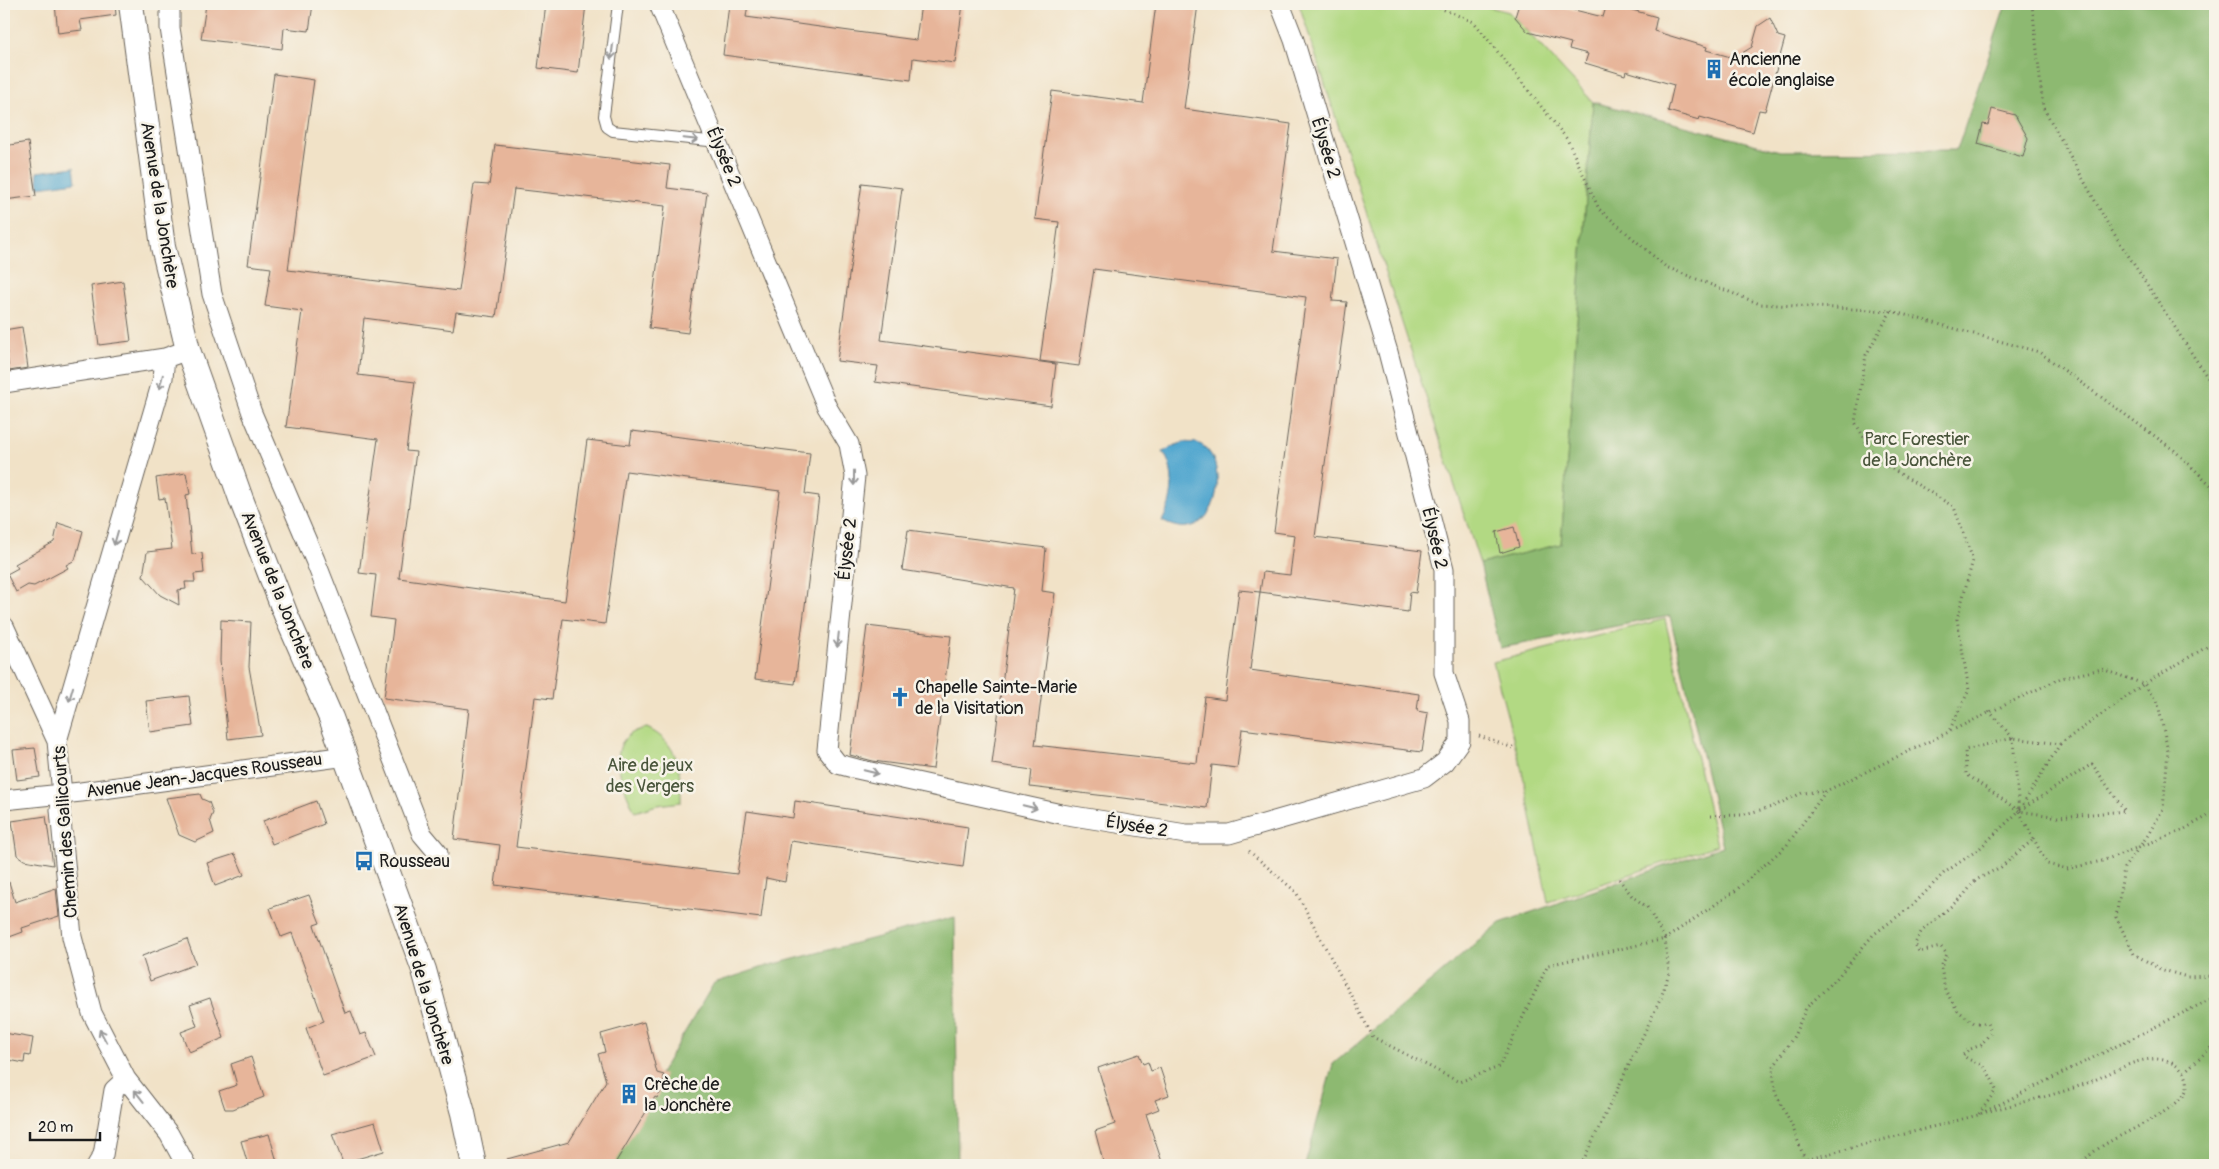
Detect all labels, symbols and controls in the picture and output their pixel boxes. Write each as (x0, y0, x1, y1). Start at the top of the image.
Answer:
one-way arrow (607, 44, 617, 60)
place label: Ancienne école anglaise (1729, 48, 1834, 92)
building icon: Ancienne école anglaise (1703, 58, 1725, 80)
street label: Élysée 2 (1305, 115, 1346, 181)
street label: Avenue de la Jonchère (135, 120, 184, 290)
street label: Élysée 2 (701, 124, 746, 190)
one-way arrow (683, 134, 699, 144)
one-way arrow (156, 374, 165, 390)
park label: Parc Forestier de la Jonchère (1863, 428, 1971, 472)
one-way arrow (849, 470, 859, 486)
street label: Élysée 2 (1416, 505, 1453, 571)
street label: Avenue de la Jonchère (235, 508, 320, 672)
street label: Élysée 2 (833, 517, 862, 581)
one-way arrow (111, 530, 120, 546)
one-way arrow (833, 631, 843, 647)
place label: Chapelle Sainte-Marie de la Visitation (915, 676, 1077, 720)
one-way arrow (65, 686, 75, 702)
church icon: Chapelle Sainte-Marie de la Visitation (889, 686, 911, 708)
street label: Chemin des Gallicourts (48, 745, 83, 919)
street label: Avenue Jean-Jacques Rousseau (85, 748, 324, 803)
park label: Aire de jeux des Vergers (606, 754, 694, 798)
one-way arrow (863, 768, 879, 777)
one-way arrow (1021, 803, 1037, 812)
street label: Élysée 2 (1104, 810, 1170, 843)
bus stop icon: Rousseau (353, 850, 375, 872)
place label: Rousseau (379, 850, 450, 873)
street label: Avenue de la Jonchère (388, 900, 459, 1068)
one-way arrow (98, 1028, 108, 1043)
place label: Crèche de la Jonchère (644, 1073, 731, 1117)
building icon: Crèche de la Jonchère (618, 1083, 640, 1105)
one-way arrow (134, 1090, 145, 1103)
scale bar (30, 1109, 100, 1141)
text: 20 m (38, 1118, 73, 1137)

